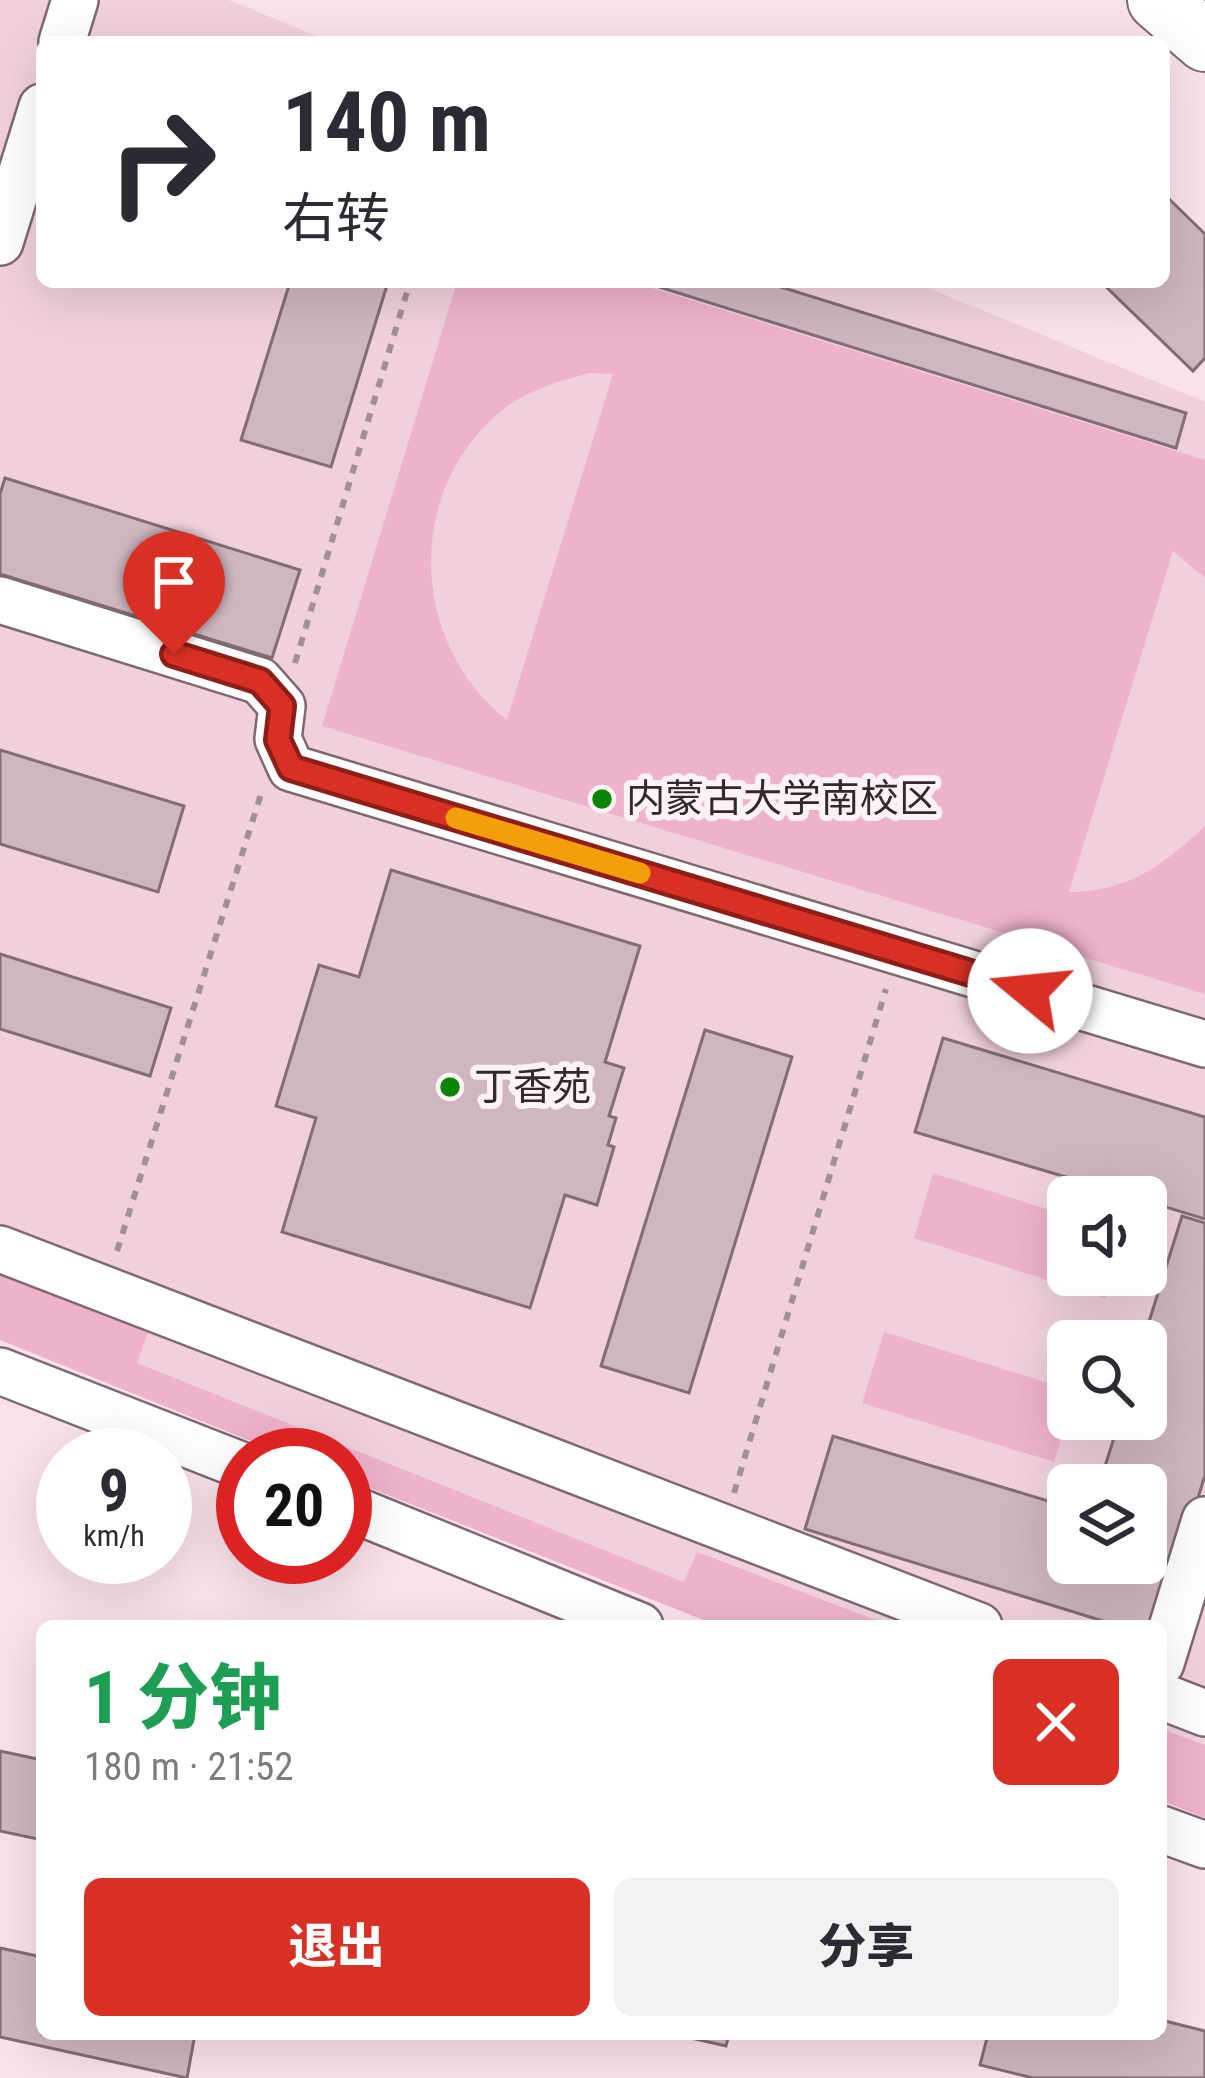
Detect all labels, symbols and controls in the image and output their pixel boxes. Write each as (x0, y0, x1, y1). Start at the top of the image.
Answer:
text: 140 m (282, 73, 491, 172)
icon: right (84, 84, 240, 240)
text: 右转 (282, 187, 390, 250)
pin (123, 531, 225, 654)
icon: arrive (141, 549, 207, 615)
place label: 内蒙古大学南校区 (626, 776, 938, 822)
marker: 内蒙古大学南校区 (589, 786, 615, 812)
position arrow (967, 928, 1093, 1054)
place label: 丁香苑 (474, 1064, 591, 1110)
marker: 丁香苑 (437, 1074, 463, 1100)
map controls (1047, 1176, 1167, 1584)
button: sound (1047, 1176, 1167, 1296)
button: search (1047, 1320, 1167, 1440)
speed limit sign: 20 (216, 1428, 372, 1584)
text: 9 (99, 1455, 129, 1526)
button: layers (1047, 1464, 1167, 1584)
text: km/h (83, 1518, 145, 1553)
text: 1 分钟 (84, 1656, 281, 1741)
button: close (993, 1659, 1119, 1785)
text: 180 m · 21:52 (84, 1744, 294, 1790)
button: 退出 (84, 1878, 590, 2016)
button: 分享 (614, 1878, 1119, 2016)

